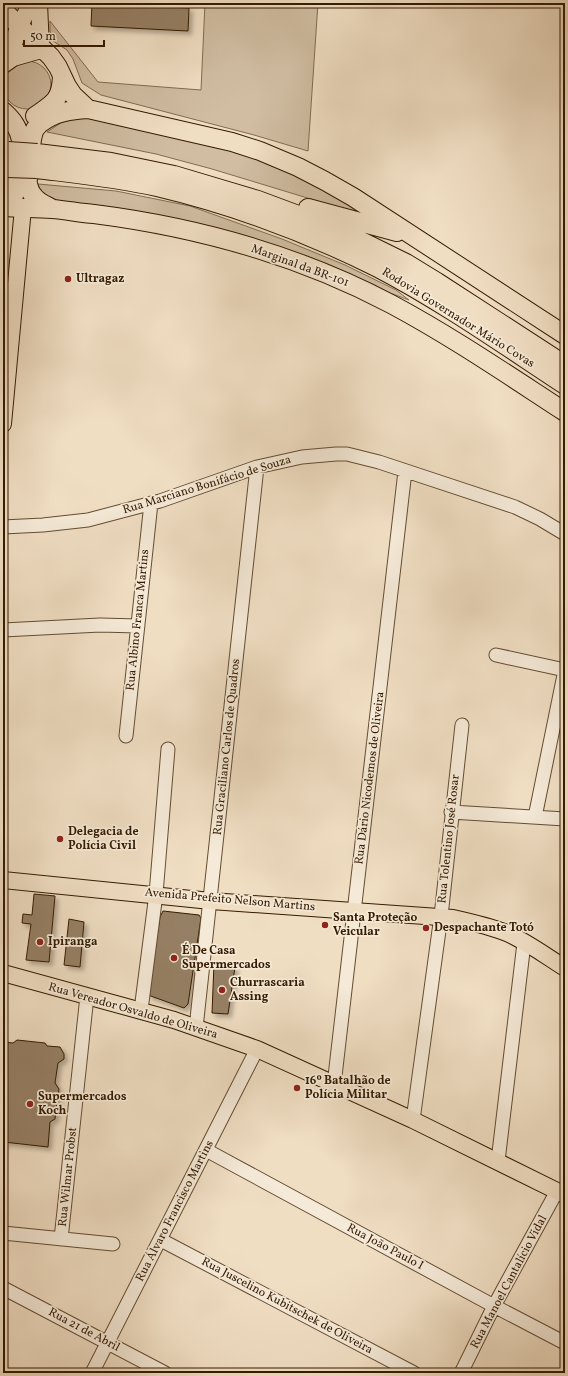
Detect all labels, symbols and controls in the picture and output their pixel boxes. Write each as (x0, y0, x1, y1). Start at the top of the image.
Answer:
scale bar (24, 22, 104, 48)
text: 50 m (30, 29, 56, 45)
street label: Marginal da BR-101 (249, 241, 351, 291)
street label: Rodovia Governador Mário Covas (378, 264, 538, 372)
place label: Ultragaz (76, 271, 124, 287)
marker: Ultragaz (63, 274, 73, 284)
street label: Rua Marciano Bonifácio de Souza (121, 452, 293, 518)
street label: Rua Albino Franca Martins (123, 549, 153, 691)
street label: Rua Graciliano Carlos de Quadros (210, 658, 244, 836)
street label: Rua Dário Nicodemos de Oliveira (351, 691, 389, 865)
street label: Rua Tolentino José Rosar (434, 774, 464, 904)
place label: Delegacia de Polícia Civil (68, 824, 139, 854)
marker: Delegacia de Polícia Civil (55, 834, 65, 844)
street label: Avenida Prefeito Nelson Martins (144, 885, 316, 915)
place label: Santa Proteção Veicular (333, 910, 417, 940)
marker: Santa Proteção Veicular (320, 920, 330, 930)
place label: Despachante Totó (434, 920, 534, 936)
marker: Despachante Totó (421, 923, 431, 933)
place label: Ipiranga (48, 934, 98, 950)
marker: Ipiranga (35, 937, 45, 947)
place label: É De Casa Supermercados (182, 942, 271, 973)
marker: É De Casa Supermercados (169, 953, 179, 963)
place label: Churrascaria Assing (230, 975, 305, 1005)
street label: Rua Vereador Osvaldo de Oliveira (46, 979, 220, 1043)
marker: Churrascaria Assing (217, 985, 227, 995)
place label: 16º Batalhão de Polícia Militar (305, 1073, 391, 1103)
marker: 16º Batalhão de Polícia Militar (292, 1083, 302, 1093)
place label: Supermercados Koch (38, 1089, 127, 1119)
marker: Supermercados Koch (25, 1099, 35, 1109)
street label: Rua Wilmar Probst (55, 1126, 81, 1228)
street label: Rua Álvaro Francisco Martins (131, 1137, 218, 1284)
street label: Rua Manoel Cantalício Vidal (467, 1212, 551, 1352)
street label: Rua João Paulo I (344, 1220, 426, 1274)
street label: Rua Juscelino Kubitschek de Oliveira (198, 1254, 376, 1358)
street label: Rua 21 de Abril (45, 1304, 123, 1356)

